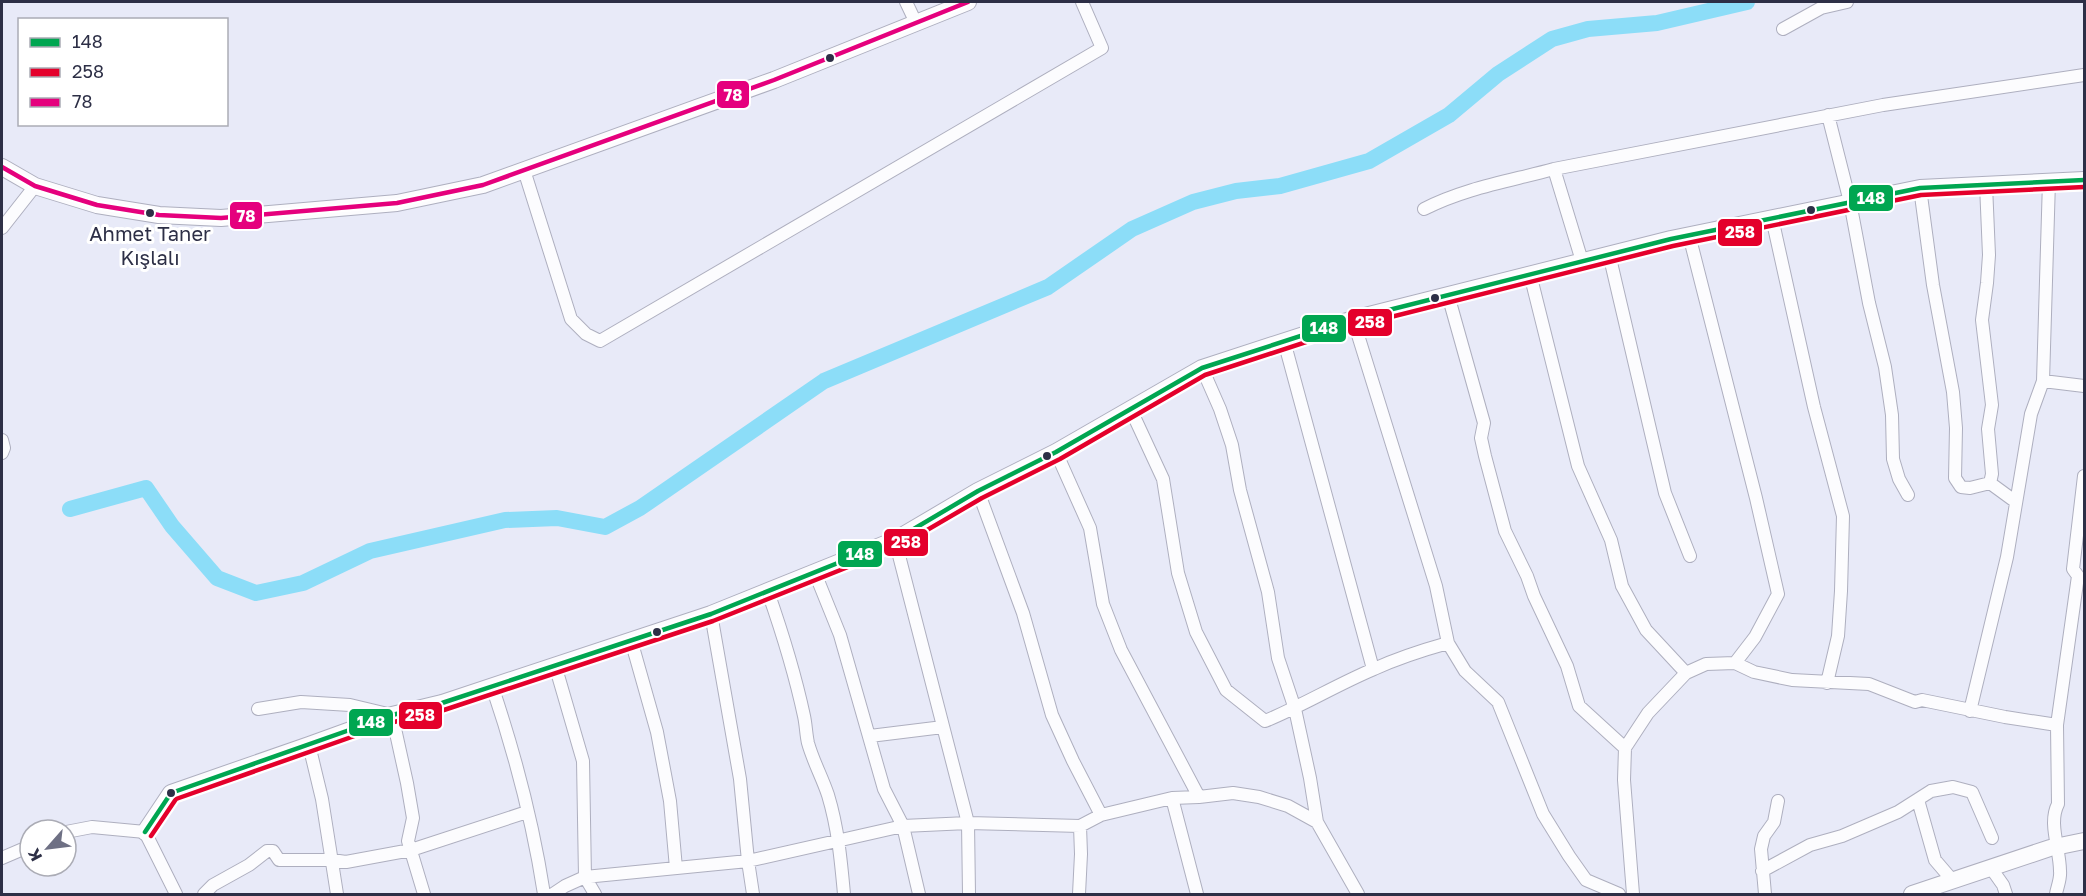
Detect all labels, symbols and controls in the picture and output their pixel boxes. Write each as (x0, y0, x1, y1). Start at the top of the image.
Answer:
legend (18, 18, 228, 126)
text: 148 (72, 30, 103, 52)
unlabelled marker (824, 52, 836, 64)
text: 258 (72, 60, 104, 82)
line badge: 78 (716, 80, 750, 109)
text: 78 (724, 85, 742, 105)
text: 78 (72, 90, 93, 112)
line badge: 148 (1848, 184, 1894, 212)
text: 148 (1857, 188, 1885, 208)
line badge: 78 (229, 201, 263, 230)
unlabelled marker (1805, 204, 1817, 216)
text: 78 (237, 206, 255, 226)
marker: Ahmet Taner Kışlalı (144, 207, 156, 219)
line badge: 258 (1717, 218, 1763, 247)
place label: Ahmet Taner Kışlalı (89, 221, 211, 269)
text: 258 (1725, 222, 1755, 242)
unlabelled marker (1429, 292, 1441, 304)
line badge: 258 (1347, 308, 1393, 337)
text: 258 (1355, 312, 1385, 332)
line badge: 148 (1301, 314, 1347, 343)
text: 148 (1310, 318, 1338, 338)
unlabelled marker (1041, 450, 1053, 462)
line badge: 258 (883, 528, 929, 557)
text: 258 (891, 532, 921, 552)
line badge: 148 (837, 540, 883, 568)
text: 148 (846, 544, 874, 564)
unlabelled marker (651, 626, 663, 638)
line badge: 258 (398, 701, 443, 730)
text: 258 (405, 705, 435, 725)
line badge: 148 (348, 708, 394, 737)
text: 148 (357, 712, 385, 732)
unlabelled marker (165, 787, 177, 799)
north arrow (18, 818, 78, 878)
text: K (23, 845, 46, 865)

